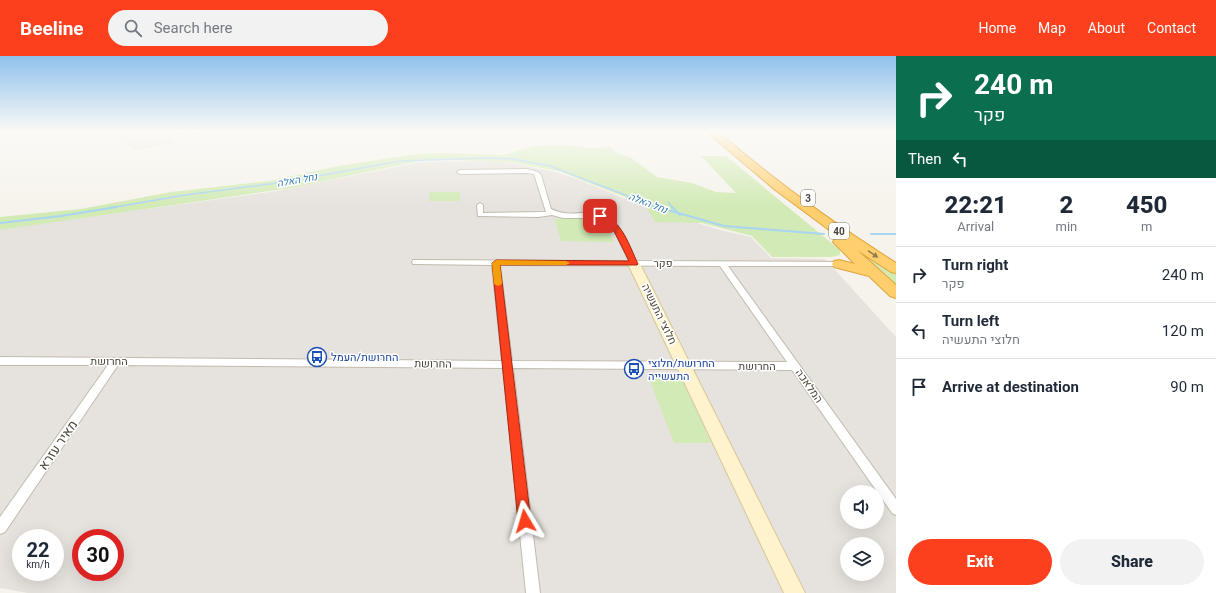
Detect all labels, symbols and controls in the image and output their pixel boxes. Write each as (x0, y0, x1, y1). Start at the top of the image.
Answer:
search box (108, 10, 388, 46)
text: Beeline (20, 17, 84, 40)
icon: search (122, 17, 144, 39)
text: Search here (154, 19, 233, 37)
text: Home (978, 20, 1016, 36)
text: Map (1038, 20, 1066, 36)
text: About (1088, 20, 1125, 36)
text: Contact (1147, 20, 1196, 36)
text: 240 m (974, 68, 1053, 101)
icon: right (908, 72, 960, 124)
text: פקר (974, 104, 1005, 125)
icon: left (949, 148, 971, 170)
text: Then (908, 150, 941, 168)
water label: נחל האלה (276, 171, 319, 189)
road number: 3 (801, 190, 815, 206)
water label: נחל האלה (627, 191, 670, 216)
text: 22:21 (945, 191, 1007, 219)
text: 2 (1059, 191, 1073, 219)
text: 450 (1126, 191, 1167, 219)
pin (583, 199, 617, 233)
icon: arrive (589, 205, 611, 227)
text: Arrival (957, 219, 994, 234)
text: min (1056, 219, 1077, 234)
text: m (1141, 219, 1152, 234)
road number: 40 (829, 223, 849, 239)
one-way arrow (867, 250, 878, 257)
text: Turn right (942, 256, 1008, 274)
street label: פקר (653, 257, 673, 270)
icon: right (908, 264, 930, 286)
text: 240 m (1162, 266, 1204, 284)
text: פקר (942, 276, 965, 291)
street label: חלוצי התעשיה (639, 282, 679, 346)
text: Turn left (942, 312, 999, 330)
icon: left (908, 320, 930, 342)
text: 120 m (1162, 322, 1204, 340)
text: חלוצי התעשיה (942, 332, 1020, 347)
bus stop icon: החרושת/העמל (306, 346, 328, 368)
place label: החרושת/העמל (331, 351, 398, 364)
street label: החרושת (90, 355, 128, 368)
street label: החרושת (414, 357, 452, 371)
place label: החרושת/חלוצי התעשייה (648, 357, 715, 383)
bus stop icon: החרושת/חלוצי התעשייה (623, 358, 645, 380)
street label: החרושת (738, 360, 776, 373)
street label: המלאכה (793, 366, 825, 406)
icon: arrive (908, 376, 930, 398)
text: Arrive at destination (942, 378, 1079, 396)
text: 90 m (1170, 378, 1204, 396)
street label: מאיר עזרא (36, 417, 80, 473)
map controls (840, 485, 884, 581)
button: sound (840, 485, 884, 529)
position arrow (504, 500, 546, 542)
speed limit sign: 30 (72, 529, 124, 581)
button: layers (840, 537, 884, 581)
text: 22 (27, 538, 49, 562)
button: Exit (908, 539, 1052, 585)
button: Share (1060, 539, 1204, 585)
text: km/h (26, 559, 50, 570)

